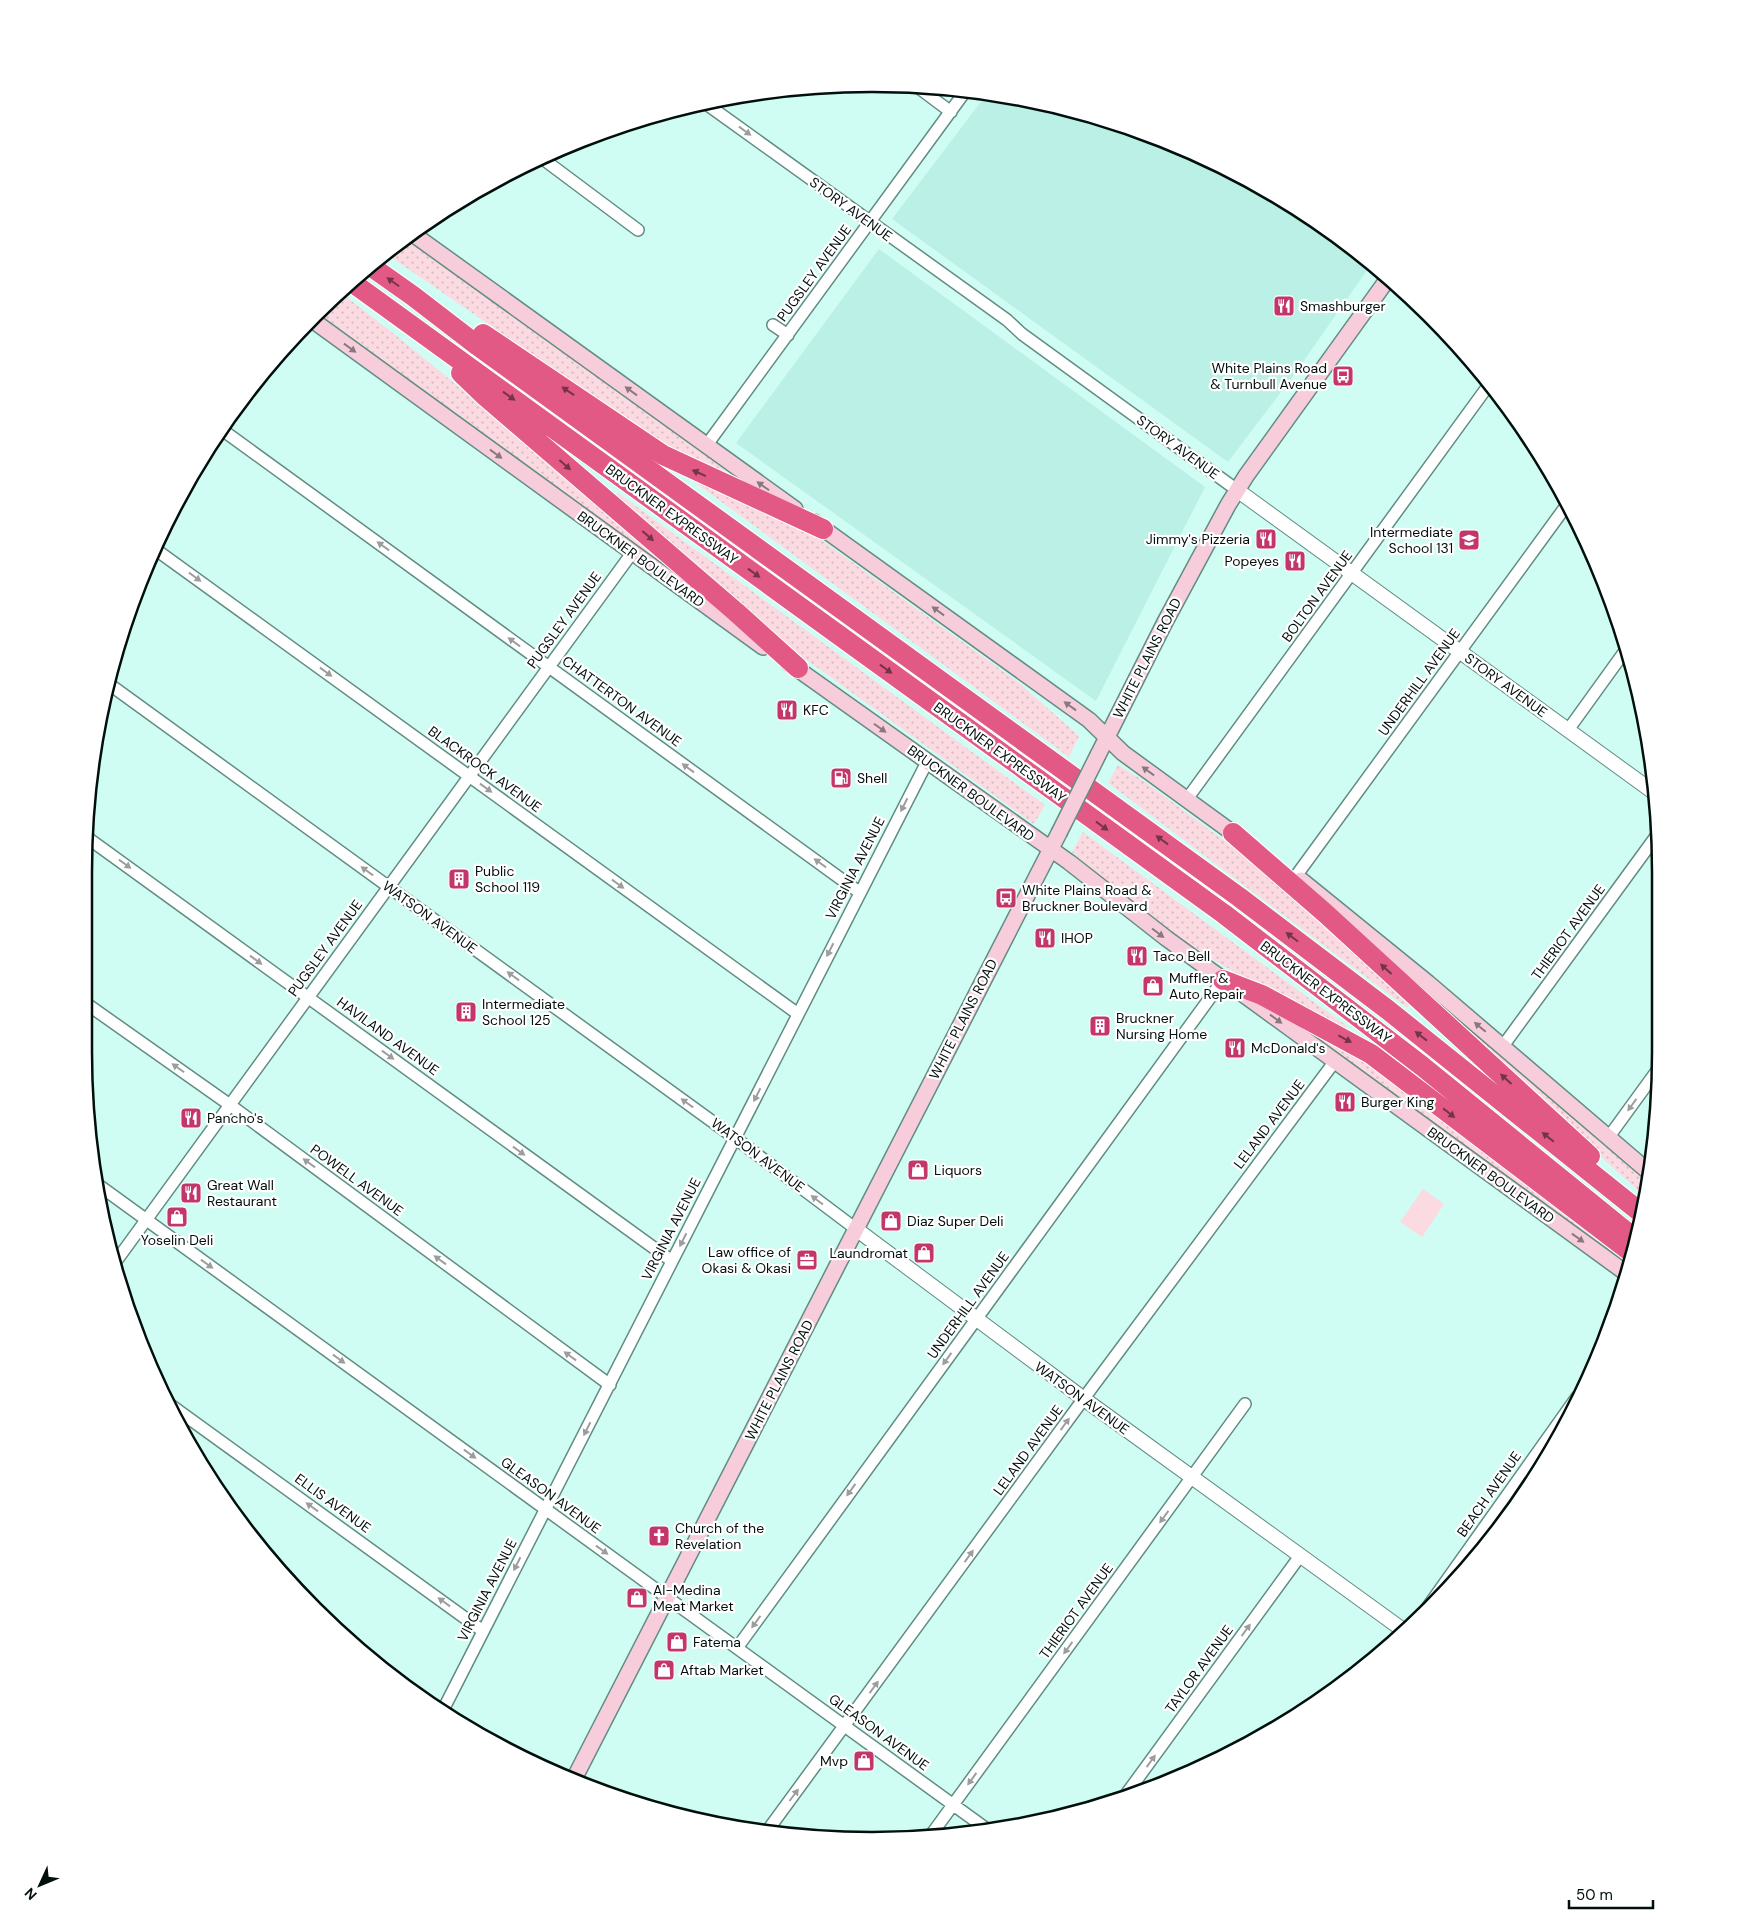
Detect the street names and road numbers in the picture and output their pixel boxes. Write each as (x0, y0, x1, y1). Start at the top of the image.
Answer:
street label: STORY AVENUE (806, 173, 896, 245)
street label: PUGSLEY AVENUE (773, 221, 855, 325)
street label: STORY AVENUE (1133, 411, 1223, 483)
street label: BRUCKNER EXPRESSWAY (602, 460, 742, 568)
street label: BRUCKNER BOULEVARD (574, 507, 708, 611)
street label: BOLTON AVENUE (1278, 547, 1356, 645)
street label: PUGSLEY AVENUE (523, 568, 605, 672)
street label: WHITE PLAINS ROAD (1109, 595, 1185, 721)
street label: UNDERHILL AVENUE (1374, 625, 1464, 739)
street label: STORY AVENUE (1461, 649, 1551, 721)
street label: CHATTERTON AVENUE (559, 652, 685, 750)
street label: BRUCKNER EXPRESSWAY (930, 698, 1070, 806)
street label: BLACKROCK AVENUE (425, 722, 545, 816)
street label: BRUCKNER BOULEVARD (904, 741, 1038, 845)
street label: VIRGINIA AVENUE (821, 814, 889, 922)
street label: WATSON AVENUE (379, 877, 481, 957)
street label: THIERIOT AVENUE (1527, 881, 1609, 983)
street label: PUGSLEY AVENUE (284, 896, 366, 1000)
street label: BRUCKNER EXPRESSWAY (1257, 937, 1395, 1047)
street label: WHITE PLAINS ROAD (925, 956, 1001, 1082)
street label: HAVILAND AVENUE (333, 993, 443, 1079)
street label: LELAND AVENUE (1230, 1076, 1308, 1172)
street label: WATSON AVENUE (708, 1114, 808, 1196)
street label: BRUCKNER BOULEVARD (1424, 1123, 1558, 1227)
street label: POWELL AVENUE (307, 1140, 407, 1220)
street label: VIRGINIA AVENUE (637, 1175, 705, 1283)
street label: UNDERHILL AVENUE (923, 1248, 1013, 1362)
street label: WHITE PLAINS ROAD (741, 1317, 817, 1443)
street label: WATSON AVENUE (1031, 1358, 1133, 1438)
street label: LELAND AVENUE (989, 1401, 1067, 1499)
street label: BEACH AVENUE (1453, 1448, 1525, 1540)
street label: GLEASON AVENUE (497, 1453, 605, 1537)
street label: ELLIS AVENUE (291, 1469, 375, 1537)
street label: VIRGINIA AVENUE (453, 1536, 521, 1644)
street label: THIERIOT AVENUE (1035, 1560, 1117, 1662)
street label: TAYLOR AVENUE (1161, 1621, 1237, 1717)
street label: GLEASON AVENUE (825, 1690, 933, 1774)

